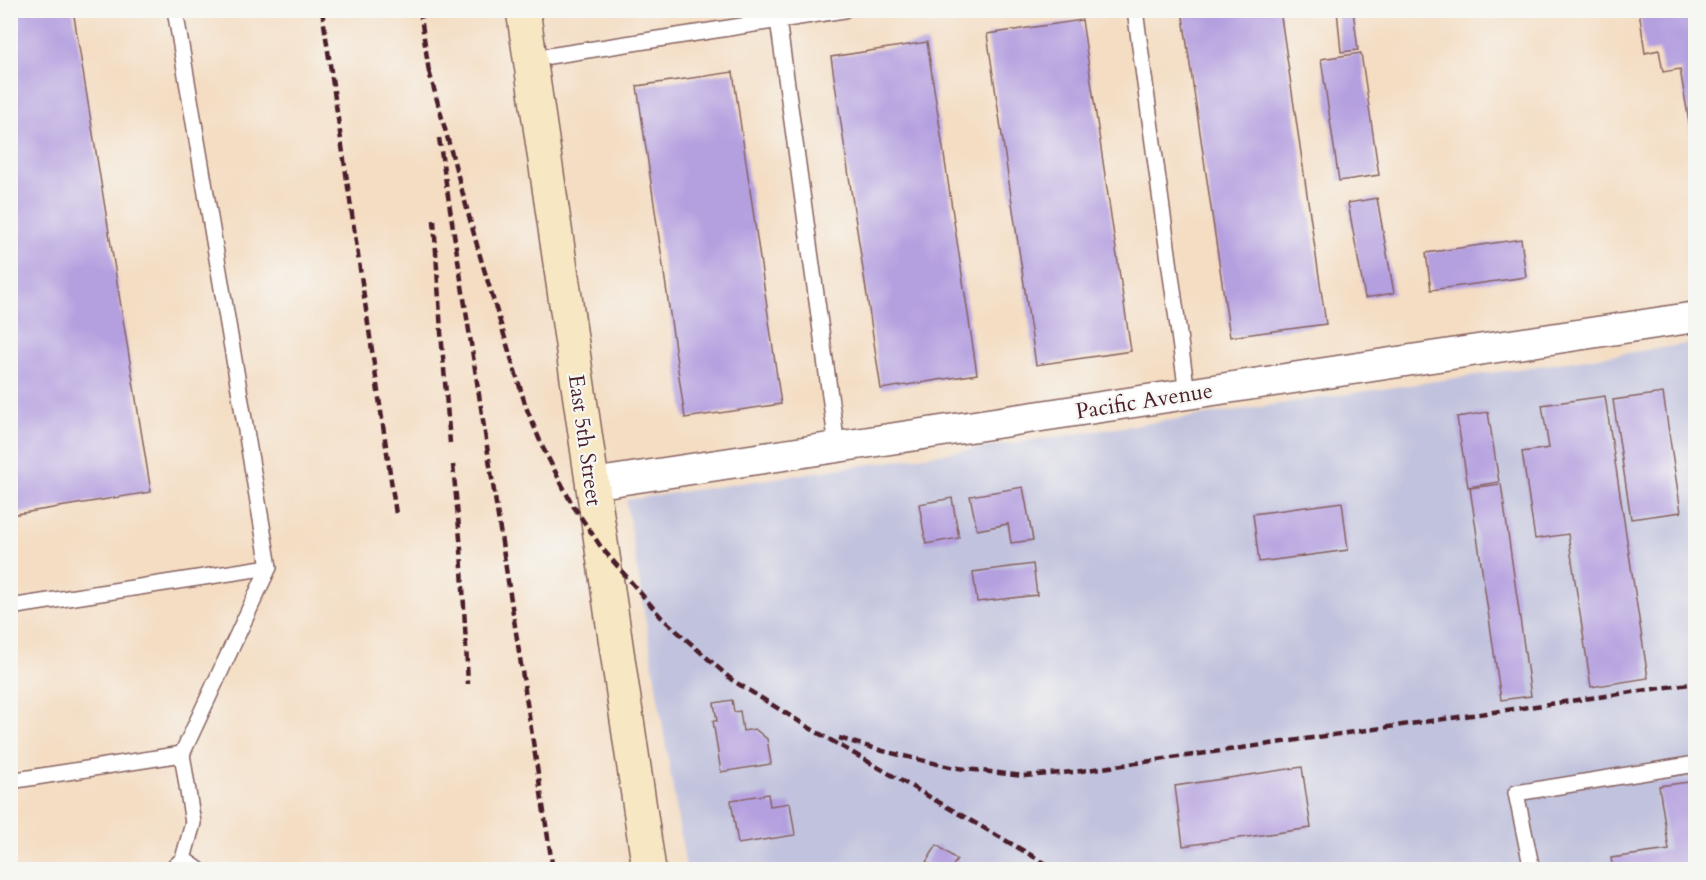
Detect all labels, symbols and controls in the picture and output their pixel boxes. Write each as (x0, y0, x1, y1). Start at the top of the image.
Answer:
street label: East 5th Street (561, 372, 609, 508)
street label: Pacific Avenue (1073, 375, 1215, 427)

